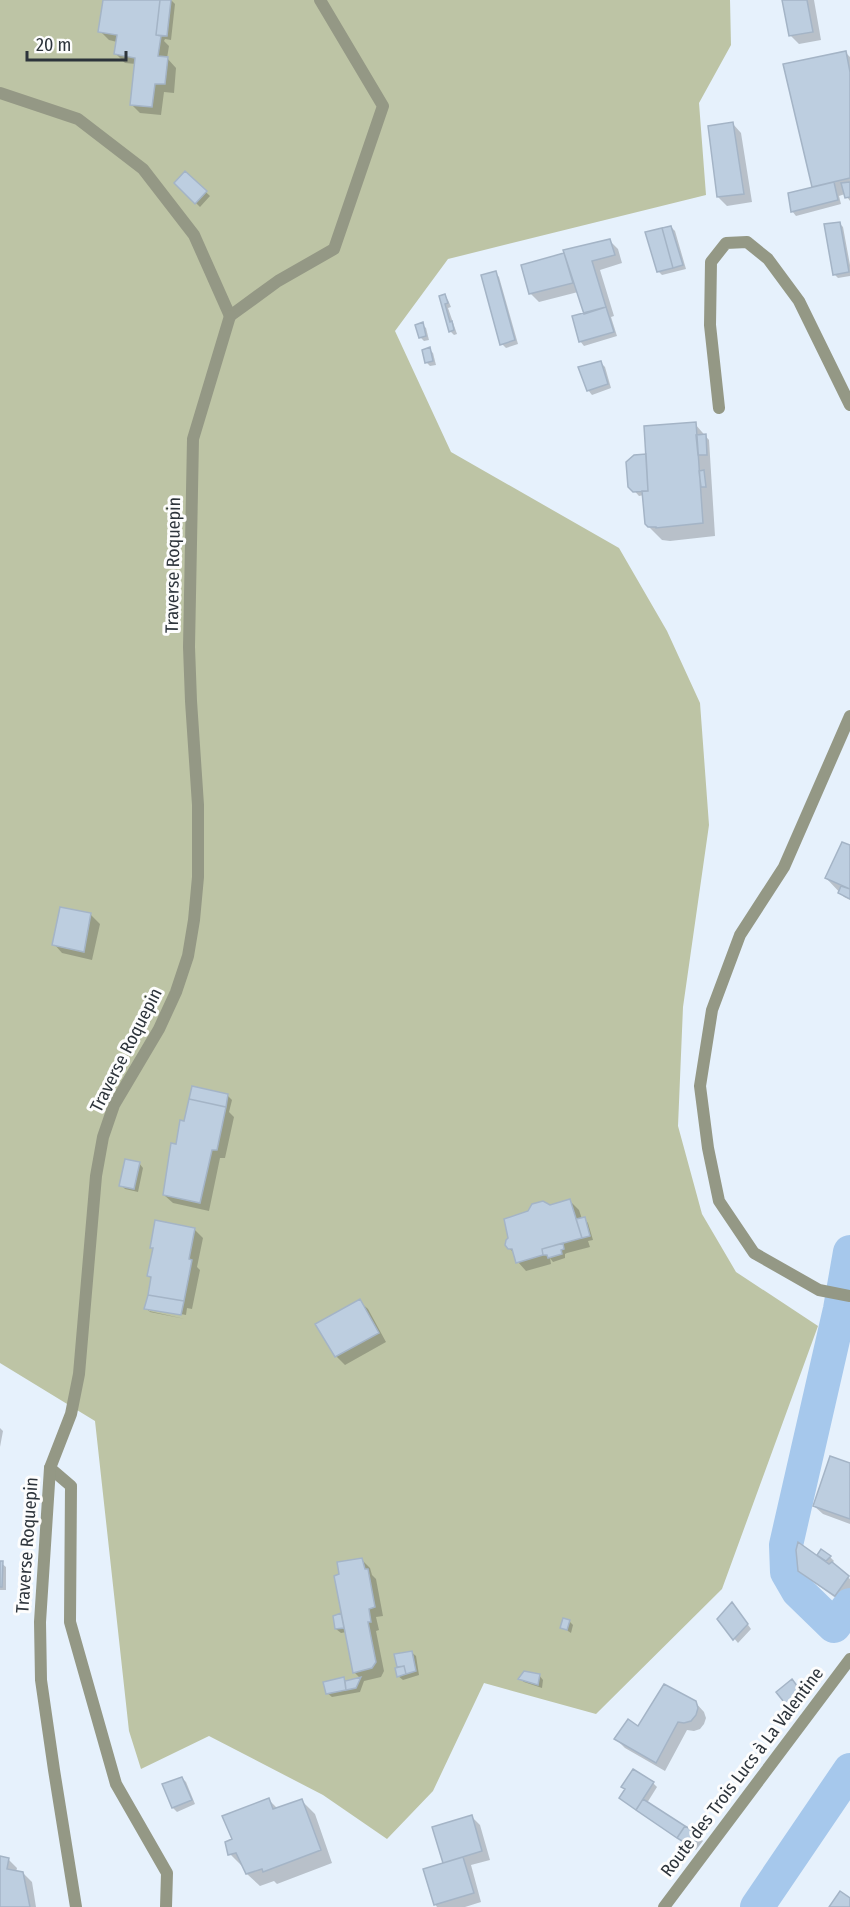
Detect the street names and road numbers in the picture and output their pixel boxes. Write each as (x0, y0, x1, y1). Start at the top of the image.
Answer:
street label: Traverse Roquepin (161, 497, 185, 633)
street label: Traverse Roquepin (85, 984, 167, 1116)
street label: Traverse Roquepin (11, 1476, 43, 1614)
street label: Route des Trois Lucs à La Valentine (656, 1663, 828, 1881)

